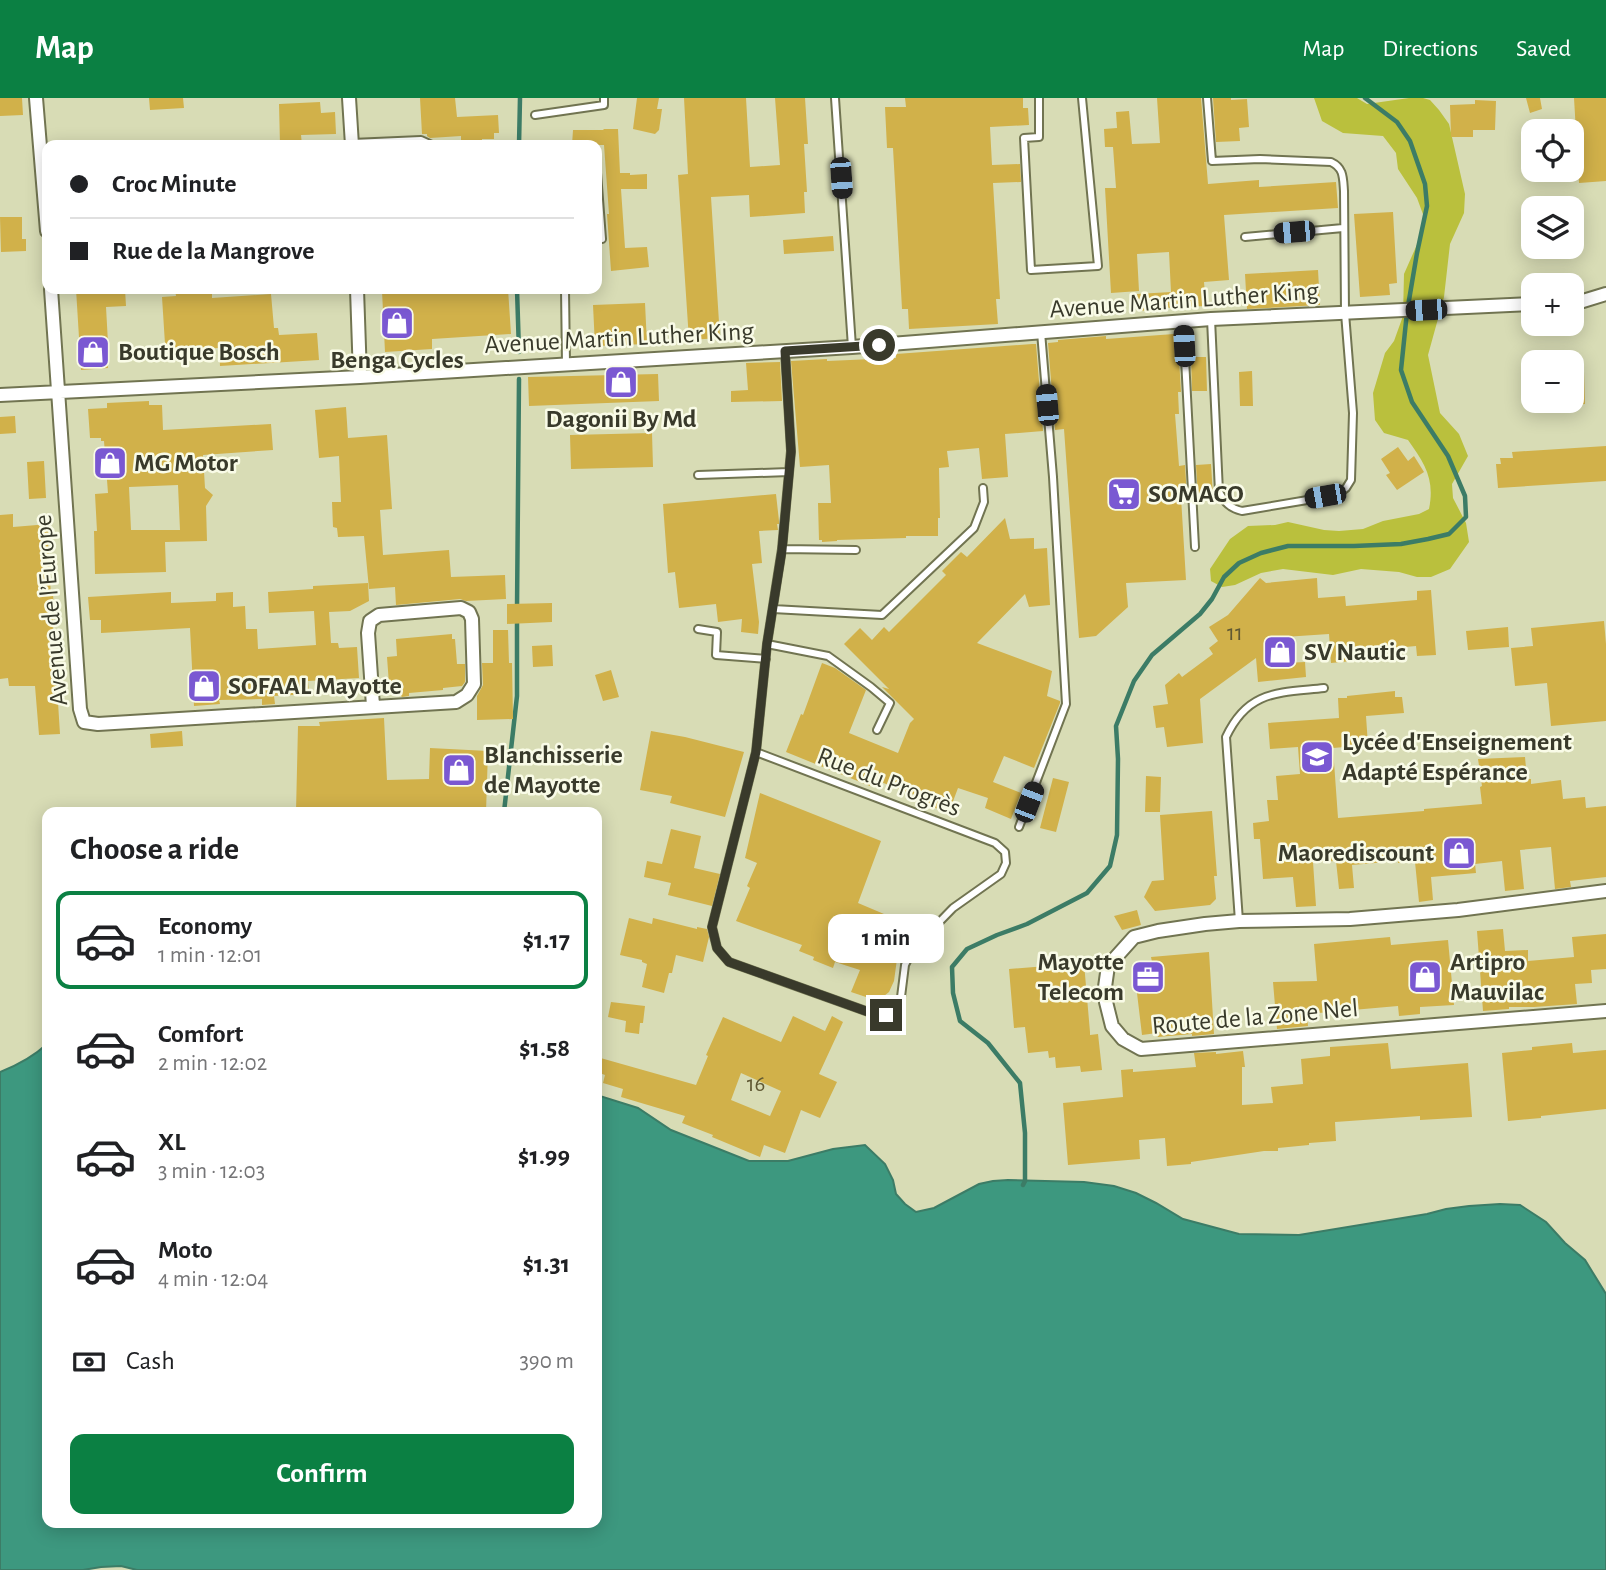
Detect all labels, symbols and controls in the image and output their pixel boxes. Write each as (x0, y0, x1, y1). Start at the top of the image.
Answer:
text: Map (35, 32, 94, 65)
text: Map (1302, 37, 1344, 61)
text: Directions (1382, 37, 1478, 61)
text: Saved (1516, 37, 1571, 61)
map controls (1521, 119, 1584, 413)
button: locate (1521, 119, 1584, 182)
car (830, 156, 853, 200)
text: Croc Minute (112, 171, 237, 197)
button: layers (1521, 196, 1584, 259)
car (1273, 220, 1316, 244)
text: Rue de la Mangrove (112, 238, 315, 264)
button: + (1521, 273, 1584, 336)
street label: Avenue Martin Luther King (1048, 278, 1320, 322)
car (1405, 298, 1448, 322)
shop icon: Benga Cycles (378, 304, 416, 342)
street label: Avenue Martin Luther King (484, 318, 755, 358)
car (1173, 324, 1196, 368)
route start (863, 329, 895, 361)
shop icon: Boutique Bosch (74, 333, 112, 371)
place label: Boutique Bosch (118, 339, 280, 365)
place label: Benga Cycles (330, 347, 464, 373)
button: − (1521, 350, 1584, 413)
shop icon: Dagonii By Md (602, 363, 640, 401)
car (1035, 383, 1060, 427)
place label: Dagonii By Md (546, 406, 697, 432)
shop icon: MG Motor (91, 444, 129, 482)
place label: MG Motor (134, 450, 238, 476)
supermarket icon: SOMACO (1105, 475, 1143, 513)
place label: SOMACO (1148, 481, 1244, 507)
car (1303, 482, 1348, 510)
street label: Avenue de l’Europe (30, 513, 72, 707)
house number: 11 (1227, 622, 1243, 645)
shop icon: SV Nautic (1261, 633, 1299, 671)
place label: SV Nautic (1304, 639, 1405, 665)
shop icon: SOFAAL Mayotte (185, 667, 223, 705)
place label: SOFAAL Mayotte (228, 673, 402, 699)
place label: Lycée d'Enseignement Adapté Espérance (1342, 729, 1572, 785)
school or university icon: Lycée d'Enseignement Adapté Espérance (1298, 738, 1336, 776)
place label: Blanchisserie de Mayotte (484, 742, 623, 798)
street label: Rue du Progrès (814, 743, 964, 821)
shop icon: Blanchisserie de Mayotte (440, 751, 478, 789)
car (1012, 779, 1047, 825)
text: Choose a ride (70, 833, 239, 865)
shop icon: Maorediscount (1440, 834, 1478, 872)
place label: Maorediscount (1278, 840, 1434, 866)
icon: car (74, 909, 137, 972)
text: Economy (158, 913, 252, 939)
callout: 1 min (828, 914, 944, 962)
text: $1.17 (522, 927, 570, 953)
text: 1 min (862, 927, 910, 950)
text: 1 min · 12:01 (158, 944, 262, 967)
place label: Mayotte Telecom (1037, 949, 1124, 1005)
place label: Artipro Mauvilac (1450, 949, 1544, 1005)
office icon: Mayotte Telecom (1129, 958, 1167, 996)
shop icon: Artipro Mauvilac (1406, 958, 1444, 996)
street label: Route de la Zone Nel (1151, 995, 1359, 1039)
route end (870, 999, 902, 1031)
icon: car (74, 1017, 137, 1080)
text: Comfort (158, 1021, 243, 1047)
text: $1.58 (519, 1035, 570, 1061)
text: 2 min · 12:02 (158, 1052, 267, 1075)
house number: 16 (747, 1073, 765, 1096)
icon: car (74, 1125, 137, 1188)
text: XL (158, 1129, 185, 1155)
text: $1.99 (518, 1143, 570, 1169)
text: 3 min · 12:03 (158, 1160, 265, 1183)
icon: car (74, 1233, 137, 1296)
text: Moto (158, 1237, 213, 1263)
text: $1.31 (522, 1251, 570, 1277)
text: 4 min · 12:04 (158, 1268, 268, 1291)
icon: cash (70, 1343, 108, 1381)
text: Cash (126, 1348, 175, 1374)
text: 390 m (519, 1350, 574, 1373)
button: Confirm (70, 1434, 574, 1514)

